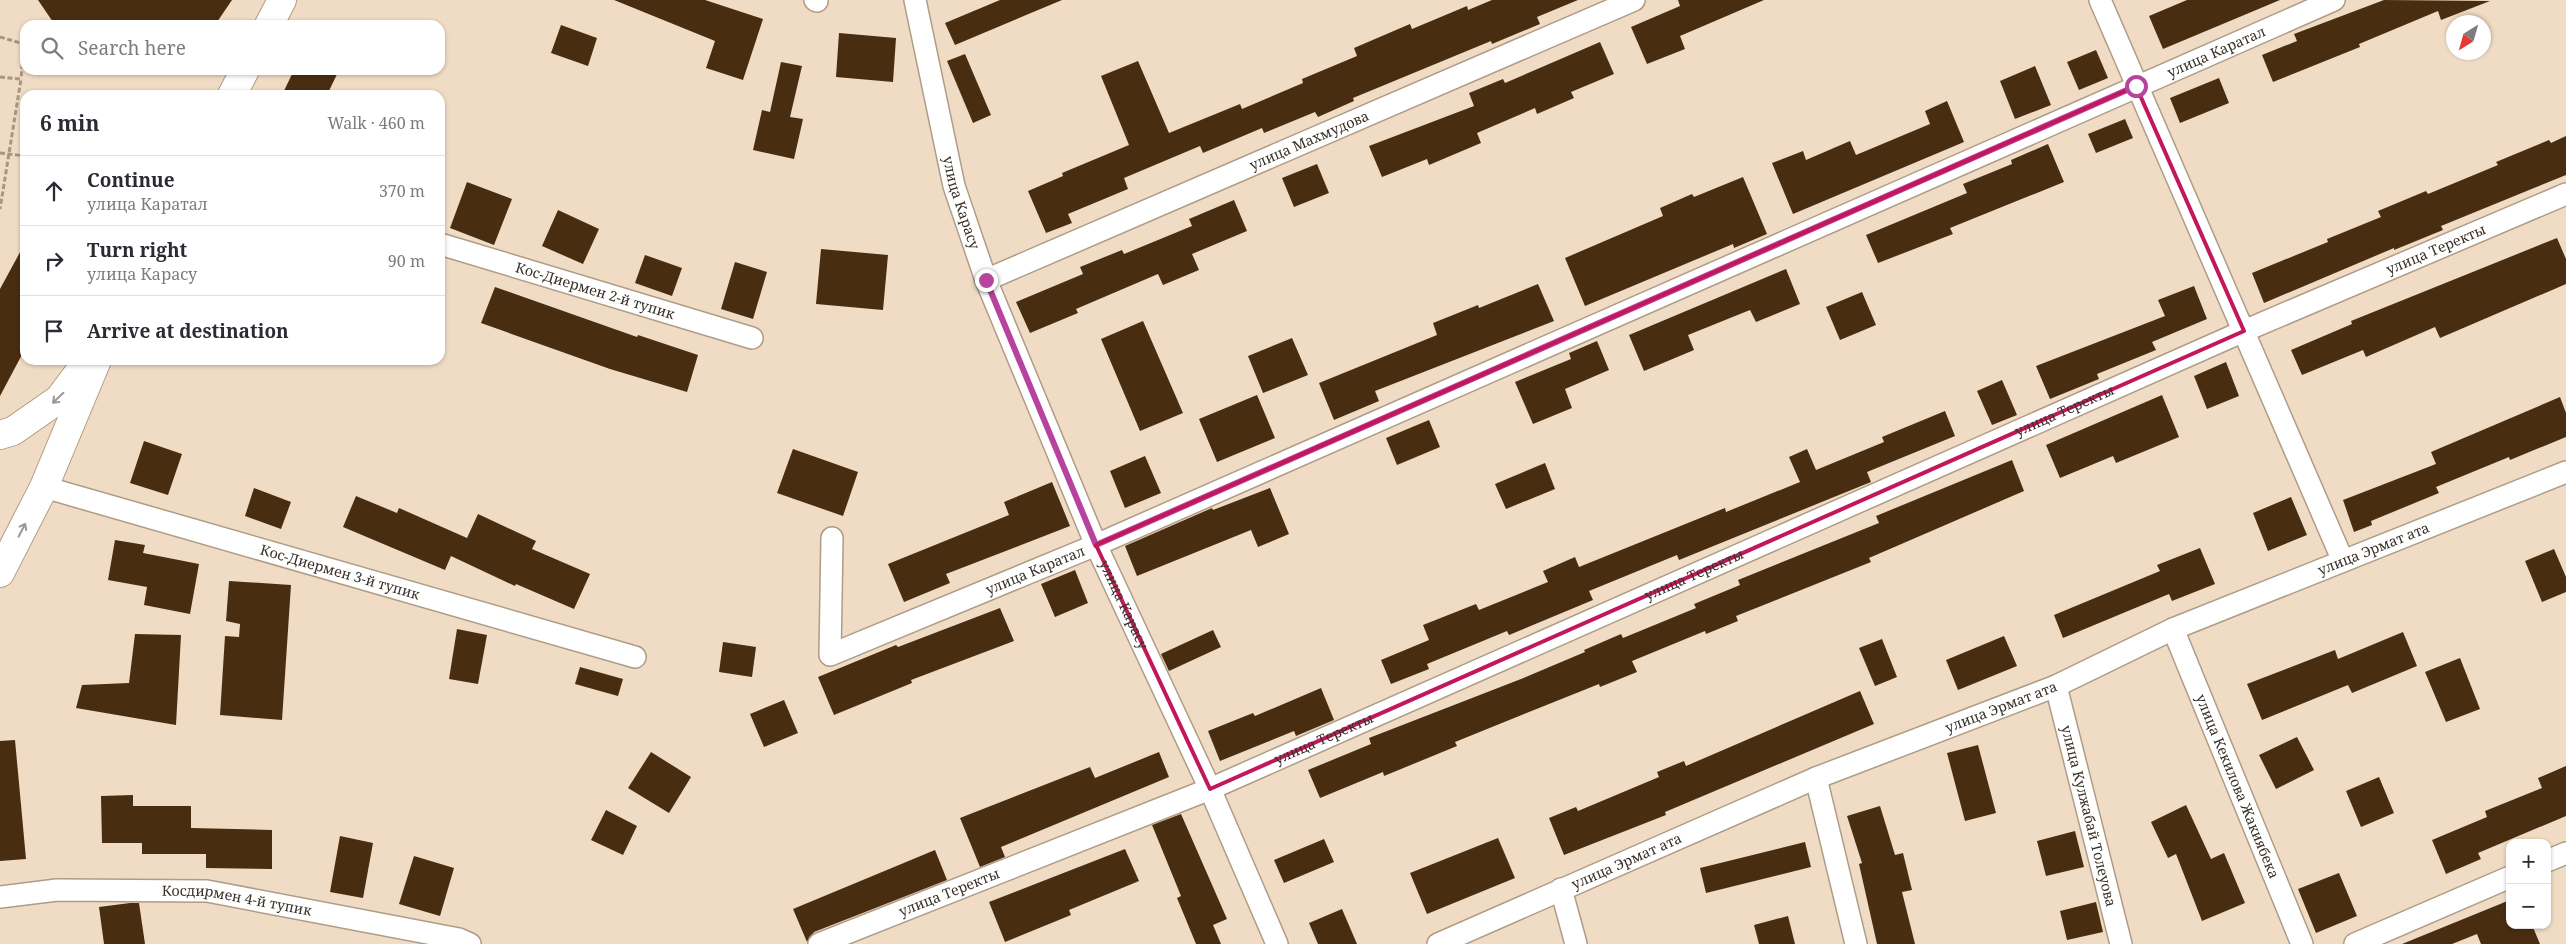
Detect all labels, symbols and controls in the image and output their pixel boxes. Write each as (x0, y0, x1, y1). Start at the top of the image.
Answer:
north arrow (2446, 15, 2491, 60)
search box (20, 20, 445, 75)
street label: улица Каратал (2164, 21, 2269, 81)
icon: search (38, 34, 66, 62)
text: Search here (78, 35, 186, 61)
route start (2125, 75, 2148, 98)
street label: улица Махмудова (1246, 106, 1372, 174)
text: 6 min (40, 109, 99, 137)
text: Walk · 460 m (328, 112, 425, 134)
street label: улица Карасу (939, 154, 985, 252)
text: Continue (87, 167, 175, 193)
icon: ahead (40, 177, 68, 205)
text: 370 m (379, 180, 425, 202)
text: улица Каратал (87, 193, 208, 215)
street label: улица Теректы (2383, 219, 2488, 279)
text: Turn right (87, 237, 187, 263)
icon: right (40, 247, 68, 275)
text: 90 m (388, 250, 425, 272)
street label: Кос-Диермен 2-й тупик (513, 257, 678, 323)
text: улица Карасу (87, 263, 197, 285)
route end (975, 269, 998, 292)
icon: arrive (40, 317, 68, 345)
text: Arrive at destination (87, 318, 289, 344)
street label: улица Теректы (2011, 380, 2117, 440)
one-way arrow (52, 392, 64, 404)
street label: улица Эрмат ата (2315, 518, 2432, 579)
one-way arrow (17, 522, 27, 537)
street label: Кос-Диермен 3-й тупик (258, 540, 423, 604)
street label: улица Каратал (983, 541, 1088, 599)
street label: улица Теректы (1641, 544, 1746, 604)
street label: улица Карасу (1095, 557, 1153, 652)
street label: улица Эрмат ата (1942, 677, 2060, 737)
street label: улица Кекилова Жакиябека (2192, 691, 2284, 881)
street label: улица Теректы (1271, 708, 1376, 768)
street label: улица Кулжабай Толеуова (2057, 723, 2121, 909)
street label: улица Эрмат ата (1568, 828, 1685, 893)
map controls (2506, 839, 2551, 929)
button: + (2506, 839, 2551, 884)
street label: улица Теректы (896, 863, 1002, 920)
street label: Косдирмен 4-й тупик (162, 881, 314, 920)
button: − (2506, 884, 2551, 929)

